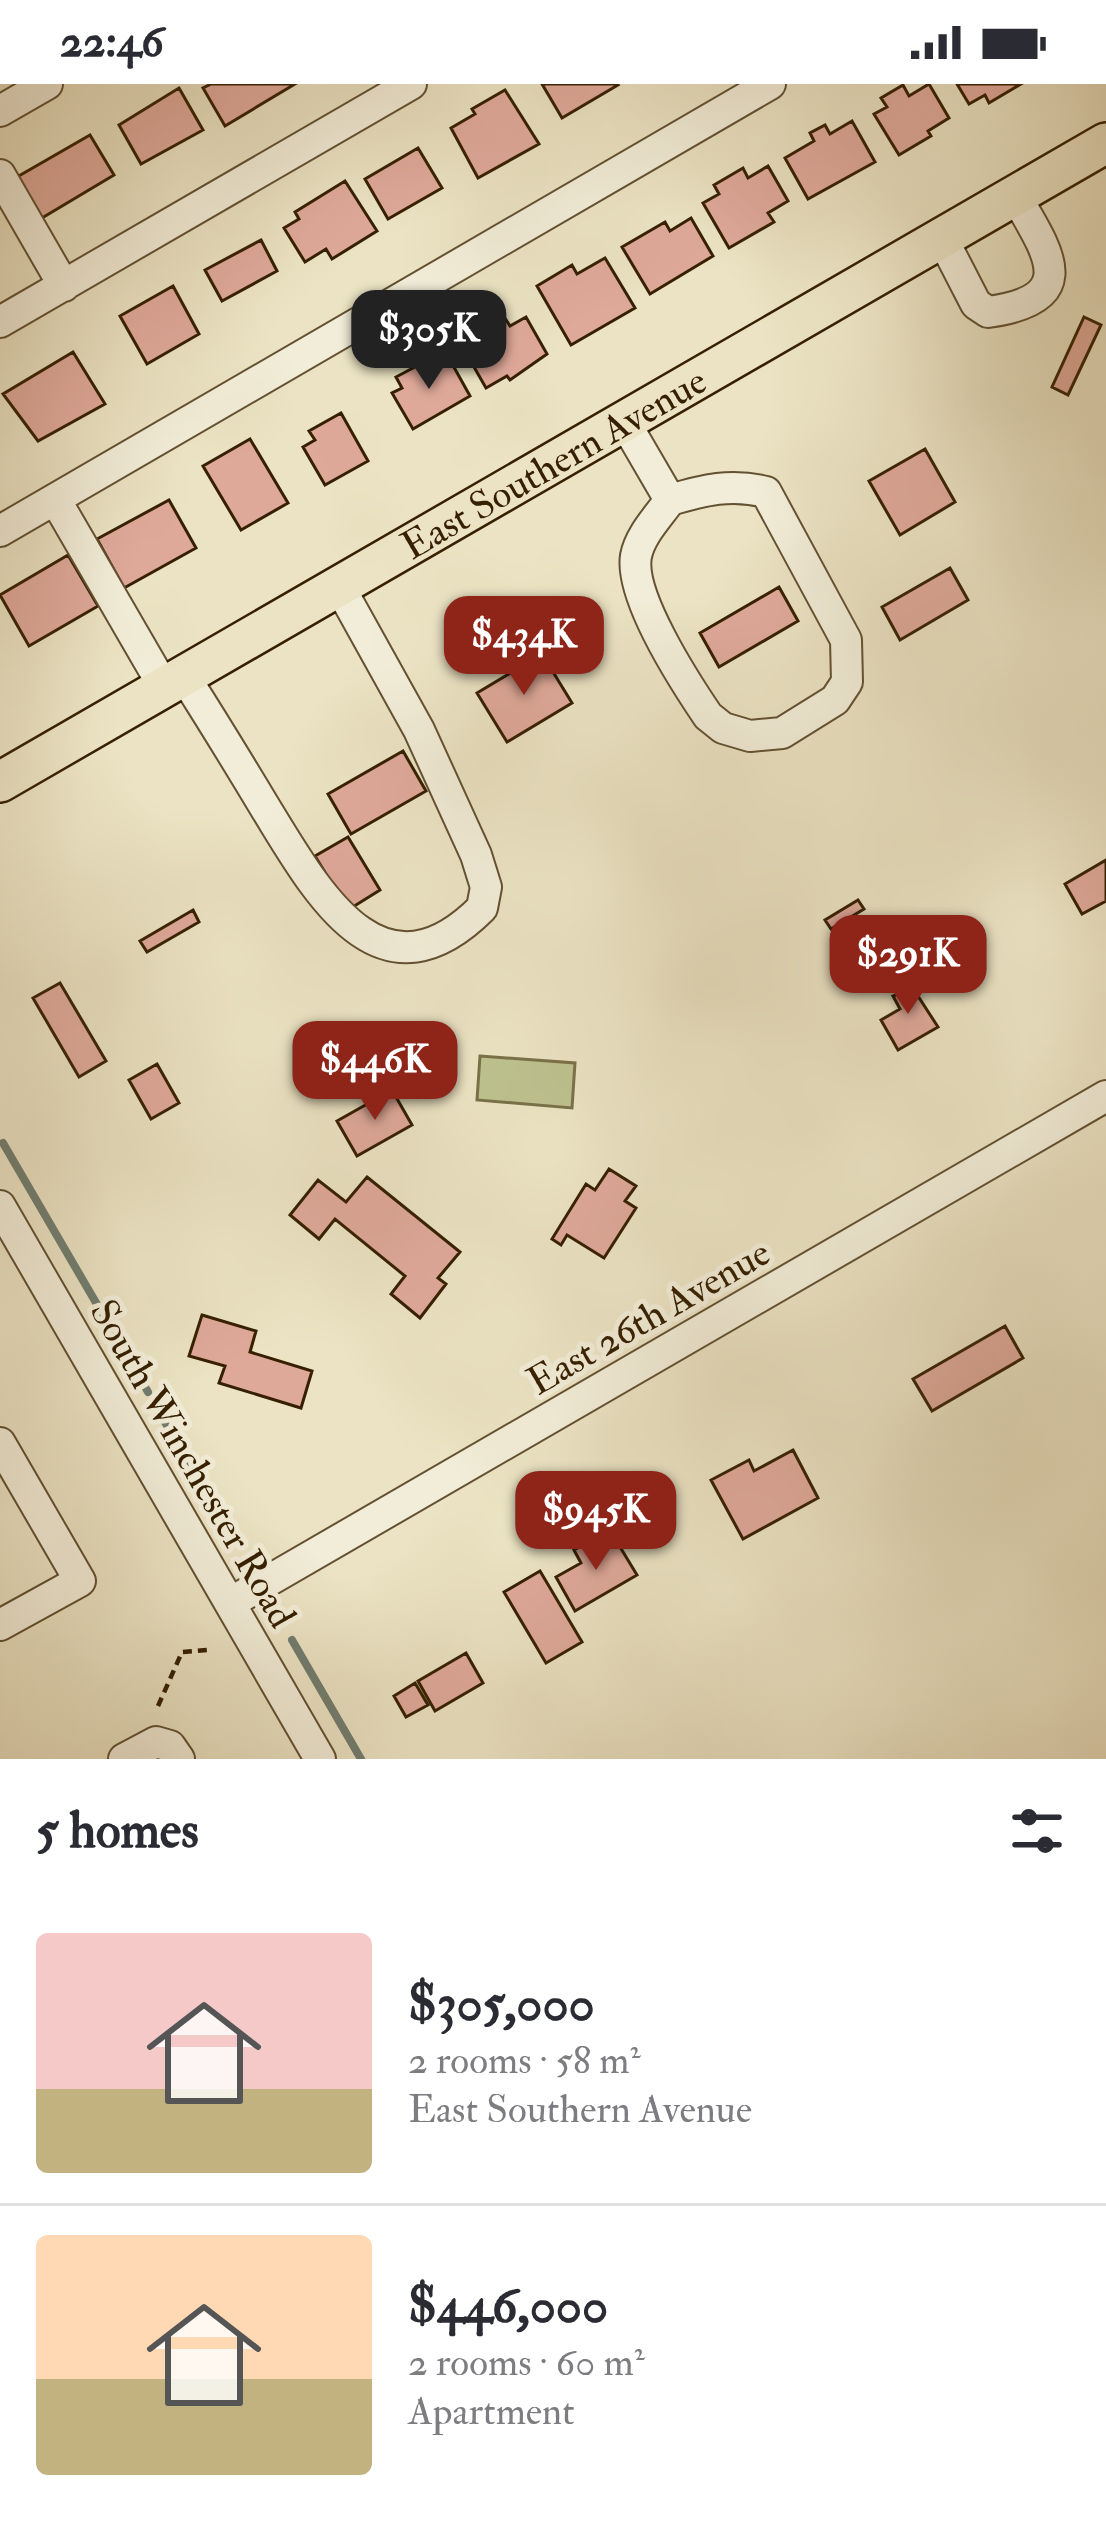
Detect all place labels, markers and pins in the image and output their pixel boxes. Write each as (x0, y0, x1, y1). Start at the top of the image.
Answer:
pin: $305K (345, 290, 513, 392)
pin: $434K (440, 596, 608, 698)
pin: $291K (824, 915, 992, 1017)
pin: $446K (291, 1021, 459, 1123)
pin: $945K (512, 1471, 680, 1573)

